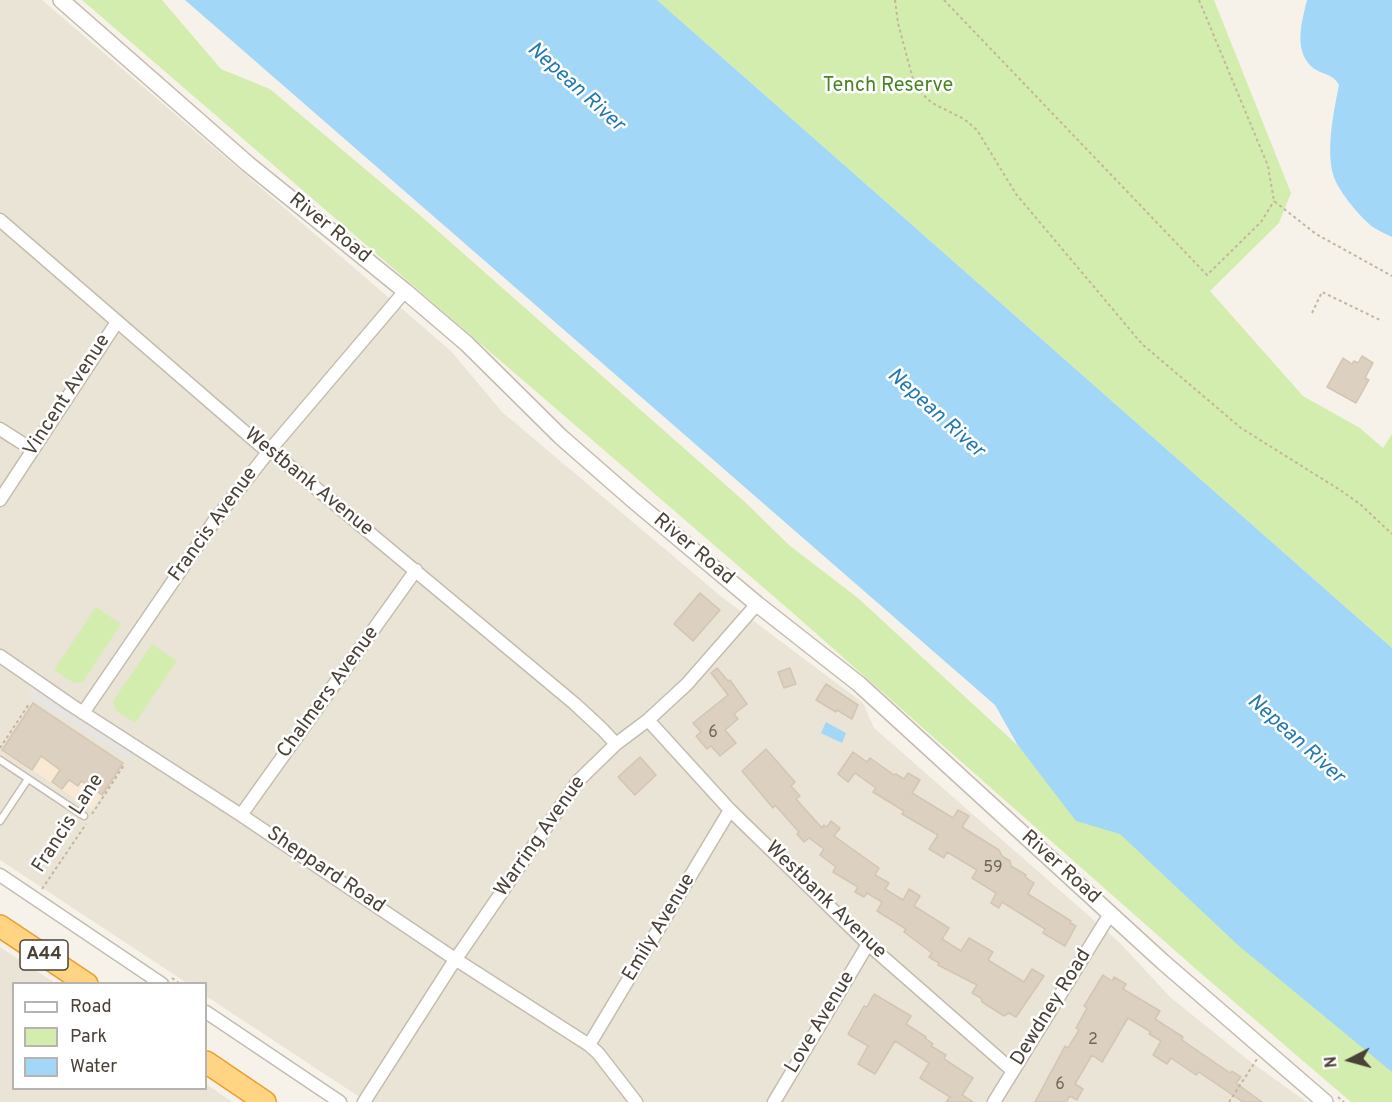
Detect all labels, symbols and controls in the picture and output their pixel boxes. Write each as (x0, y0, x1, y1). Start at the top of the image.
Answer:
water label: Nepean River (521, 38, 629, 138)
park label: Tench Reserve (823, 75, 953, 99)
street label: River Road (283, 189, 375, 269)
street label: Vincent Avenue (20, 330, 116, 462)
water label: Nepean River (881, 364, 989, 464)
street label: Westbank Avenue (239, 424, 377, 542)
street label: Francis Avenue (164, 463, 264, 587)
street label: River Road (648, 509, 738, 591)
street label: Chalmers Avenue (273, 623, 385, 763)
water label: Nepean River (1241, 690, 1349, 790)
house number: 6 (708, 724, 718, 744)
street label: Francis Lane (28, 770, 110, 878)
street label: Warring Avenue (490, 772, 592, 902)
street label: Sheppard Road (261, 823, 389, 919)
street label: River Road (1015, 826, 1105, 910)
street label: Westbank Avenue (759, 837, 891, 965)
house number: 59 (983, 859, 1003, 879)
street label: Emily Avenue (618, 870, 702, 986)
road number: A44 (20, 940, 68, 970)
street label: Dewdney Road (1007, 945, 1097, 1071)
street label: Love Avenue (781, 968, 861, 1078)
legend (12, 982, 207, 1090)
text: Road (70, 996, 112, 1019)
text: Park (70, 1026, 107, 1049)
north arrow (1320, 1030, 1380, 1090)
house number: 2 (1088, 1031, 1098, 1051)
text: N (1322, 1055, 1343, 1069)
text: Water (70, 1056, 117, 1079)
house number: 6 (1055, 1076, 1065, 1096)

